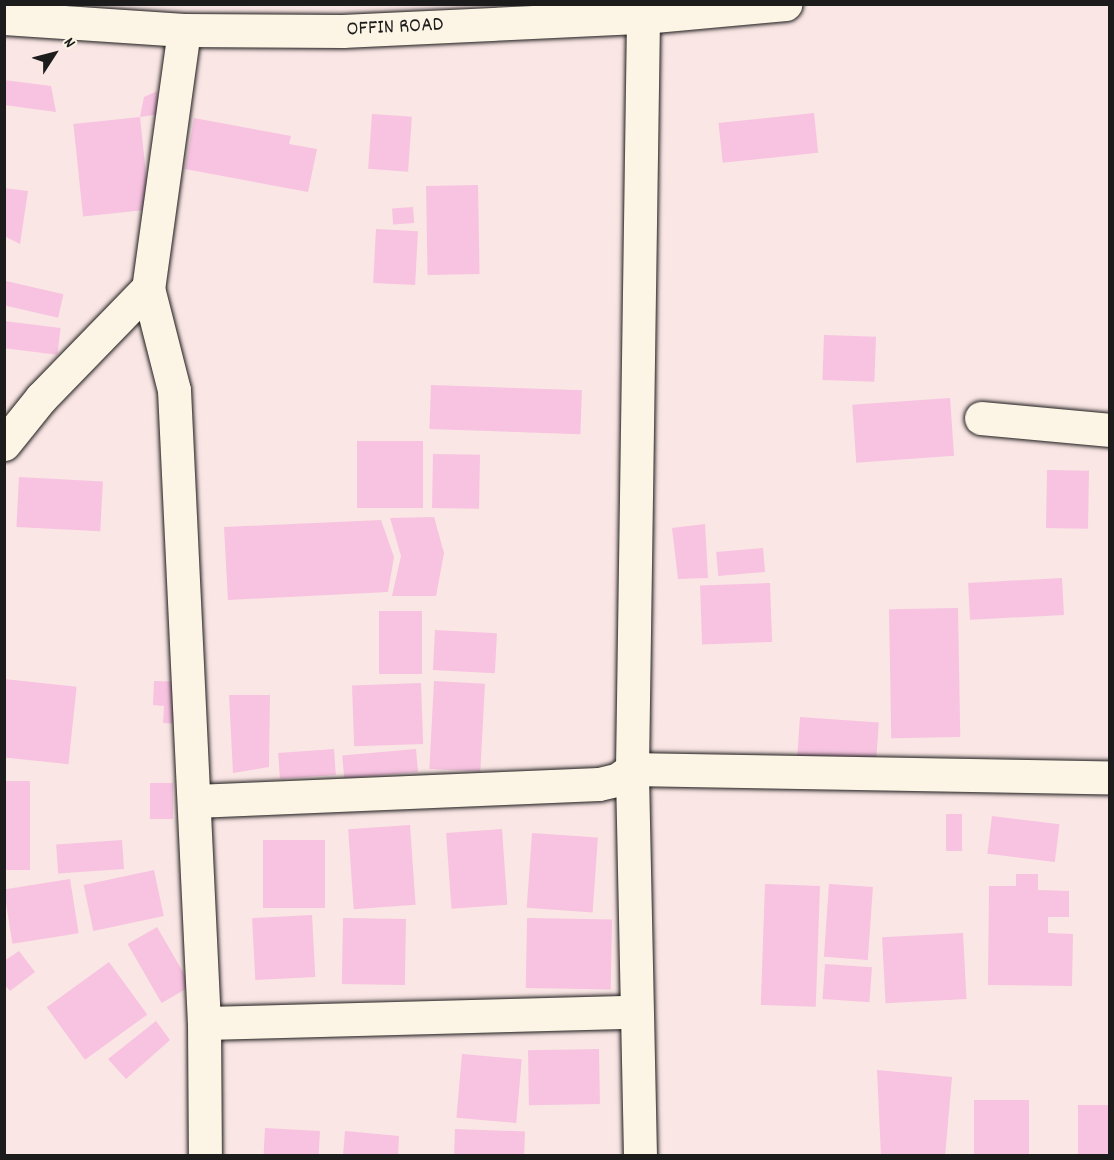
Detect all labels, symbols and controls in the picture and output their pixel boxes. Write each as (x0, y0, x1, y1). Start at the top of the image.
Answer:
street label: OFFIN ROAD (346, 13, 444, 43)
north arrow (24, 24, 84, 84)
text: N (57, 33, 81, 53)

